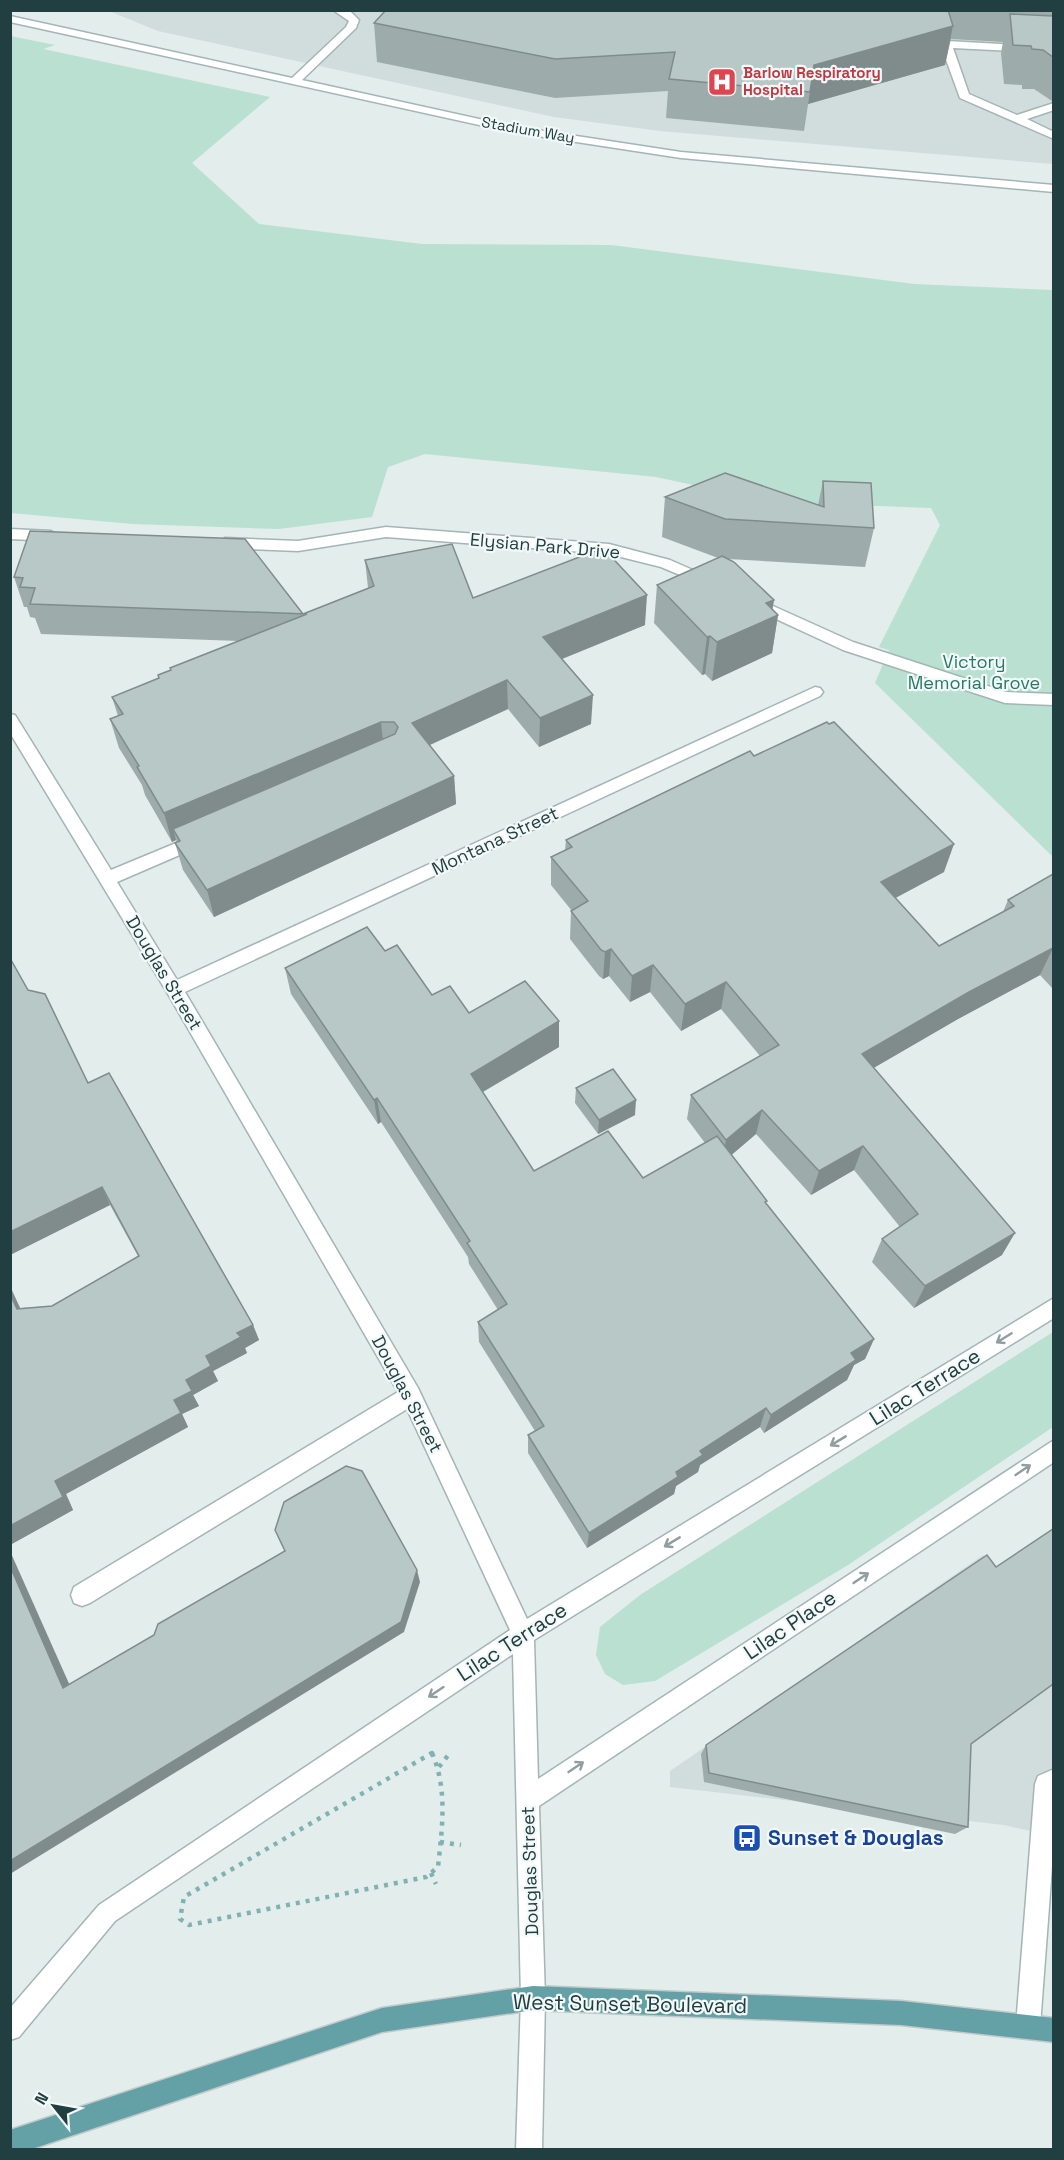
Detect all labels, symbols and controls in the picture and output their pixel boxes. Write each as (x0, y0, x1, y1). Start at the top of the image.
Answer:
place label: Barlow Respiratory Hospital (743, 63, 881, 99)
hospital icon: Barlow Respiratory Hospital (706, 66, 738, 98)
street label: Stadium Way (480, 112, 576, 147)
street label: Elysian Park Drive (469, 527, 621, 564)
park label: Victory Memorial Grove (908, 650, 1040, 694)
street label: Montana Street (428, 801, 562, 880)
street label: Douglas Street (121, 911, 208, 1034)
street label: Douglas Street (367, 1331, 448, 1456)
one-way arrow (996, 1332, 1013, 1344)
street label: Lilac Terrace (864, 1342, 985, 1431)
one-way arrow (830, 1435, 847, 1447)
one-way arrow (1015, 1464, 1031, 1476)
one-way arrow (664, 1537, 681, 1549)
one-way arrow (852, 1572, 869, 1584)
street label: Lilac Place (738, 1584, 841, 1665)
street label: Lilac Terrace (452, 1596, 572, 1687)
one-way arrow (429, 1686, 445, 1698)
one-way arrow (567, 1761, 584, 1773)
street label: Douglas Street (516, 1806, 543, 1936)
bus stop icon: Sunset & Douglas (731, 1822, 763, 1854)
place label: Sunset & Douglas (768, 1824, 944, 1851)
street label: West Sunset Boulevard (513, 1988, 747, 2019)
north arrow (24, 2076, 84, 2136)
text: N (30, 2089, 53, 2109)

